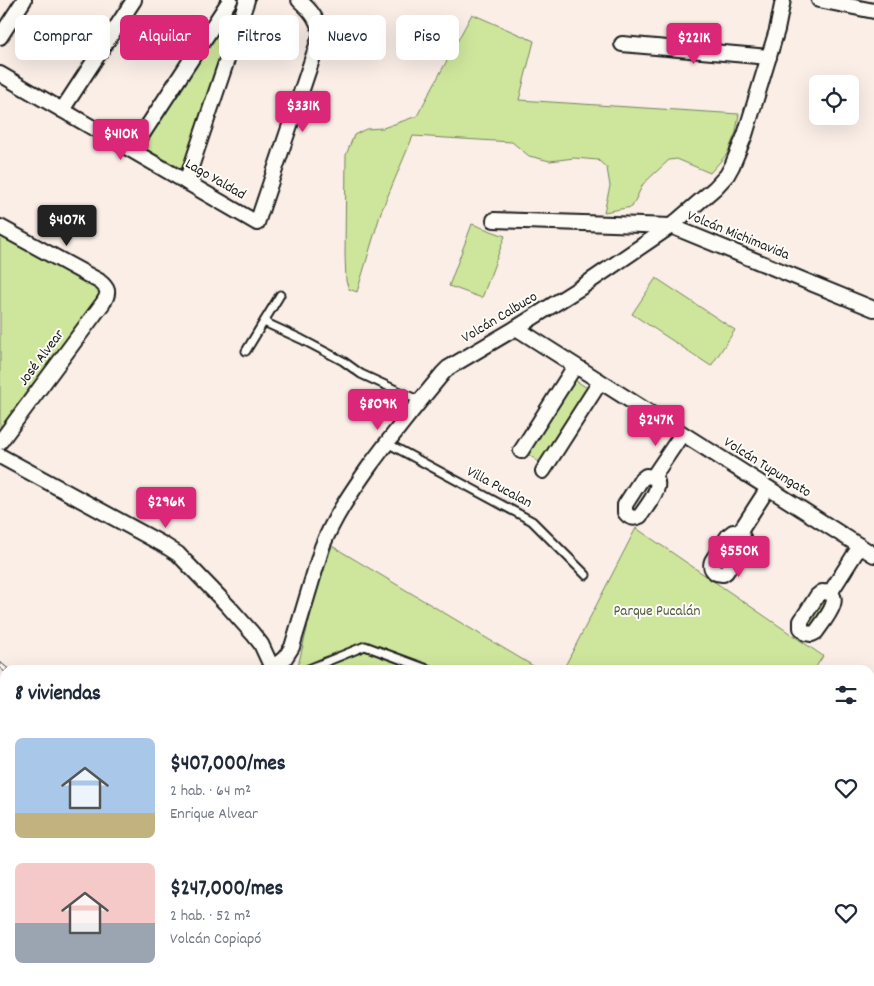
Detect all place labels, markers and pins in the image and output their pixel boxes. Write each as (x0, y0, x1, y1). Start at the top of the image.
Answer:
pin: $221K (659, 22, 729, 65)
pin: $331K (268, 90, 338, 133)
pin: $410K (86, 119, 156, 161)
pin: $407K (32, 204, 102, 247)
pin: $809K (343, 388, 413, 431)
pin: $247K (621, 404, 691, 447)
pin: $296K (131, 486, 201, 529)
pin: $550K (704, 536, 774, 578)

